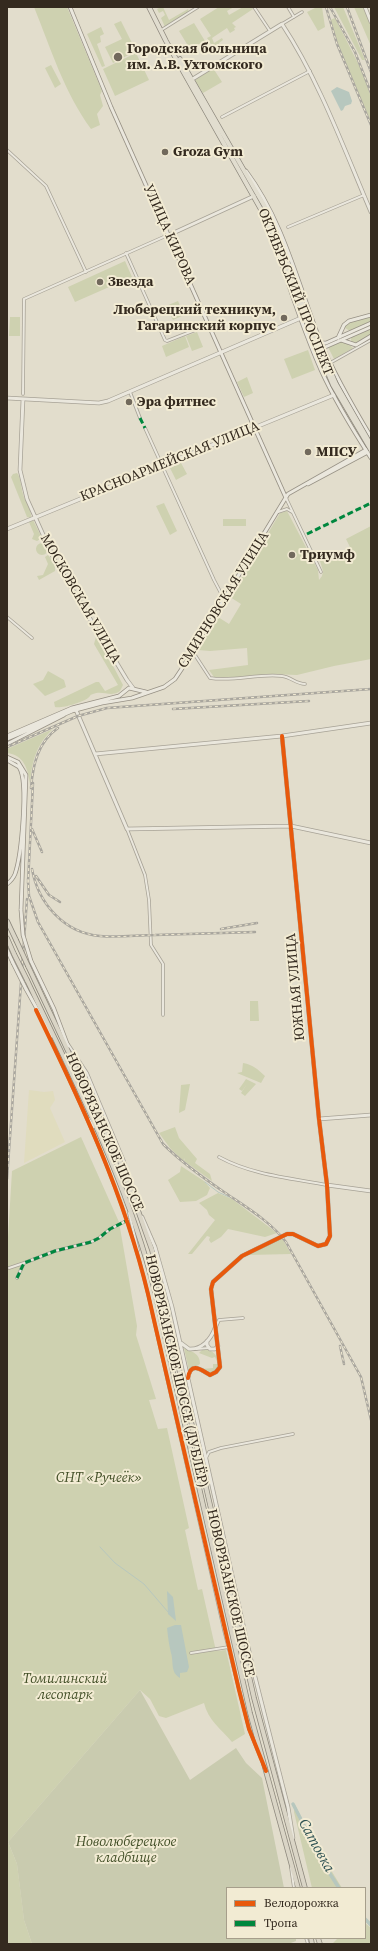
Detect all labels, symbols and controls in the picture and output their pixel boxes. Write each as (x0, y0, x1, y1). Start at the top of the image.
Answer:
place label: Городская больница им. А.В. Ухтомского (127, 41, 267, 74)
marker: Городская больница им. А.В. Ухтомского (112, 51, 124, 63)
place label: Groza Gym (173, 144, 243, 160)
marker: Groza Gym (160, 147, 170, 157)
street label: УЛИЦА КИРОВА (139, 182, 199, 288)
street label: ОКТЯБРЬСКИЙ ПРОСПЕКТ (254, 206, 336, 378)
place label: Звезда (108, 274, 153, 290)
marker: Звезда (95, 277, 105, 287)
place label: Люберецкий техникум, Гагаринский корпус (113, 302, 276, 334)
marker: Люберецкий техникум, Гагаринский корпус (279, 313, 289, 323)
place label: Эра фитнес (137, 394, 216, 410)
marker: Эра фитнес (124, 397, 134, 407)
street label: КРАСНОАРМЕЙСКАЯ УЛИЦА (78, 418, 262, 506)
place label: МПСУ (316, 444, 357, 460)
marker: МПСУ (303, 447, 313, 457)
street label: СМИРНОВСКАЯ УЛИЦА (175, 528, 273, 672)
street label: МОСКОВСКАЯ УЛИЦА (36, 531, 124, 667)
place label: Триумф (300, 547, 355, 563)
marker: Триумф (287, 550, 297, 560)
street label: ЮЖНАЯ УЛИЦА (283, 932, 309, 1042)
street label: НОВОРЯЗАНСКОЕ ШОССЕ (61, 1050, 147, 1214)
street label: НОВОРЯЗАНСКОЕ ШОССЕ (ДУБЛЁР) (141, 1253, 211, 1489)
park label: СНТ «Ручеёк» (56, 1470, 142, 1486)
street label: НОВОРЯЗАНСКОЕ ШОССЕ (202, 1507, 258, 1679)
park label: Томилинский лесопарк (23, 1671, 107, 1704)
water label: Сатовка (294, 1816, 338, 1876)
park label: Новолюберецкое кладбище (76, 1834, 176, 1866)
legend (226, 1887, 366, 1939)
text: Велодорожка (264, 1895, 339, 1911)
text: Тропа (264, 1915, 298, 1931)

